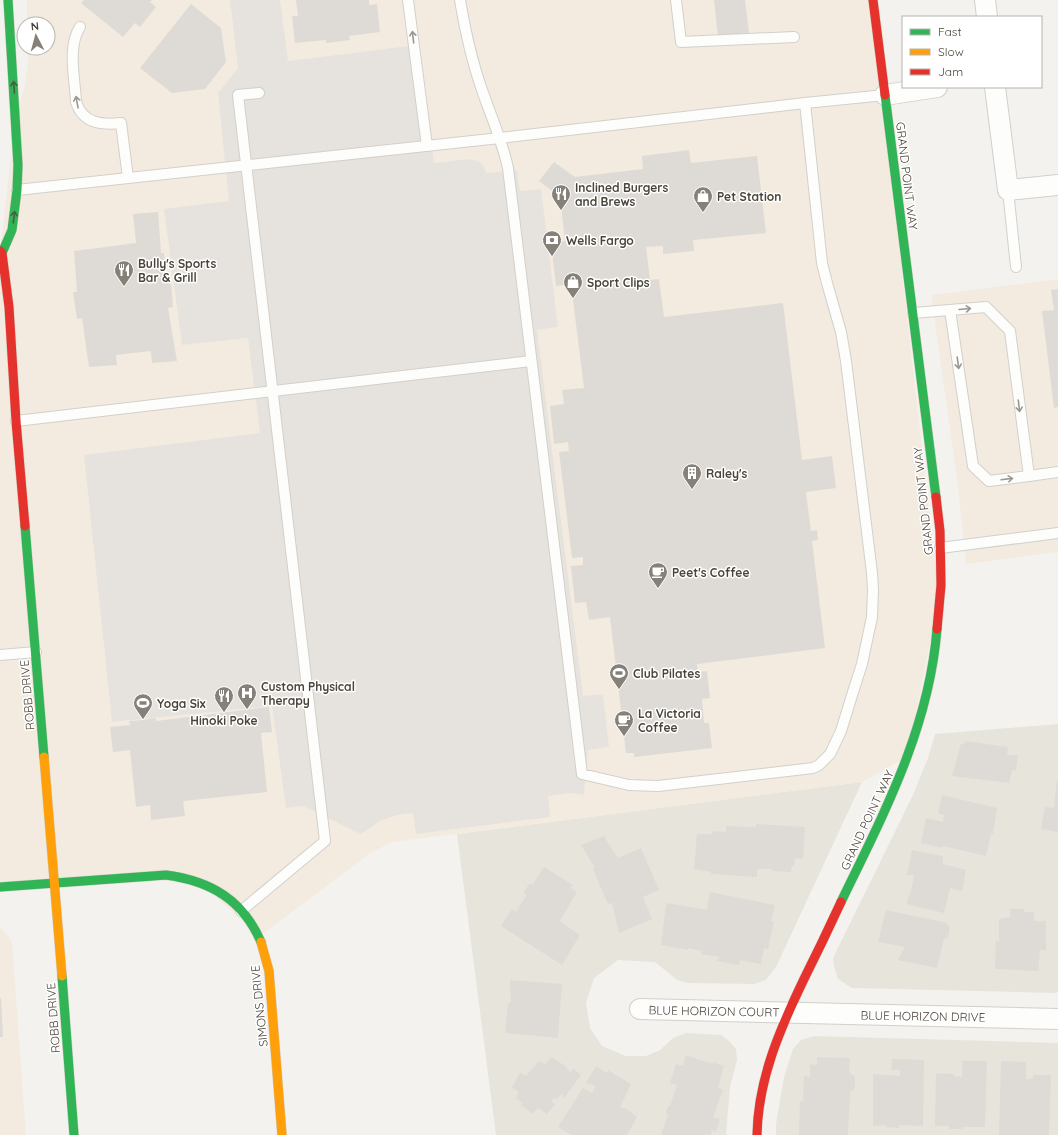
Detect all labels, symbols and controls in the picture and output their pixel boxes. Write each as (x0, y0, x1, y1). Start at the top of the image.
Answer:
north arrow (16, 16, 56, 56)
legend (902, 16, 1042, 88)
text: N (30, 19, 40, 33)
text: Fast (938, 24, 962, 39)
one-way arrow (409, 31, 417, 44)
text: Slow (938, 44, 964, 59)
text: Jam (938, 64, 963, 79)
one-way arrow (10, 81, 17, 94)
one-way arrow (73, 96, 81, 109)
street label: GRAND POINT WAY (893, 121, 921, 231)
place label: Inclined Burgers and Brews (575, 180, 669, 209)
restaurant icon: Inclined Burgers and Brews (550, 183, 572, 211)
shop icon: Pet Station (692, 185, 714, 213)
place label: Pet Station (717, 189, 781, 204)
one-way arrow (10, 211, 18, 224)
bank icon: Wells Fargo (541, 229, 563, 257)
place label: Wells Fargo (566, 233, 634, 248)
place label: Bully's Sports Bar & Grill (138, 256, 216, 285)
restaurant icon: Bully's Sports Bar & Grill (113, 259, 135, 287)
shop icon: Sport Clips (562, 271, 584, 299)
place label: Sport Clips (587, 275, 650, 290)
one-way arrow (959, 305, 972, 312)
one-way arrow (954, 356, 962, 369)
one-way arrow (1015, 399, 1023, 412)
street label: GRAND POINT WAY (910, 446, 936, 556)
building icon: Raley's (681, 462, 703, 490)
place label: Raley's (706, 466, 748, 481)
one-way arrow (1000, 475, 1013, 483)
cafe icon: Peet's Coffee (647, 561, 669, 589)
place label: Peet's Coffee (672, 565, 750, 580)
street label: ROBB DRIVE (16, 659, 38, 731)
sports icon: Club Pilates (608, 662, 630, 690)
place label: Club Pilates (633, 666, 700, 681)
place label: Custom Physical Therapy (261, 679, 355, 708)
hospital icon: Custom Physical Therapy (236, 682, 258, 710)
restaurant icon: Hinoki Poke (213, 685, 235, 713)
sports icon: Yoga Six (132, 692, 154, 720)
place label: Yoga Six (157, 696, 206, 711)
place label: La Victoria Coffee (638, 706, 701, 735)
cafe icon: La Victoria Coffee (613, 709, 635, 737)
place label: Hinoki Poke (190, 713, 258, 728)
street label: GRAND POINT WAY (837, 767, 897, 872)
street label: SIMONS DRIVE (247, 964, 271, 1048)
street label: ROBB DRIVE (43, 982, 63, 1054)
street label: BLUE HORIZON COURT (648, 1002, 780, 1020)
street label: BLUE HORIZON DRIVE (860, 1007, 986, 1025)

